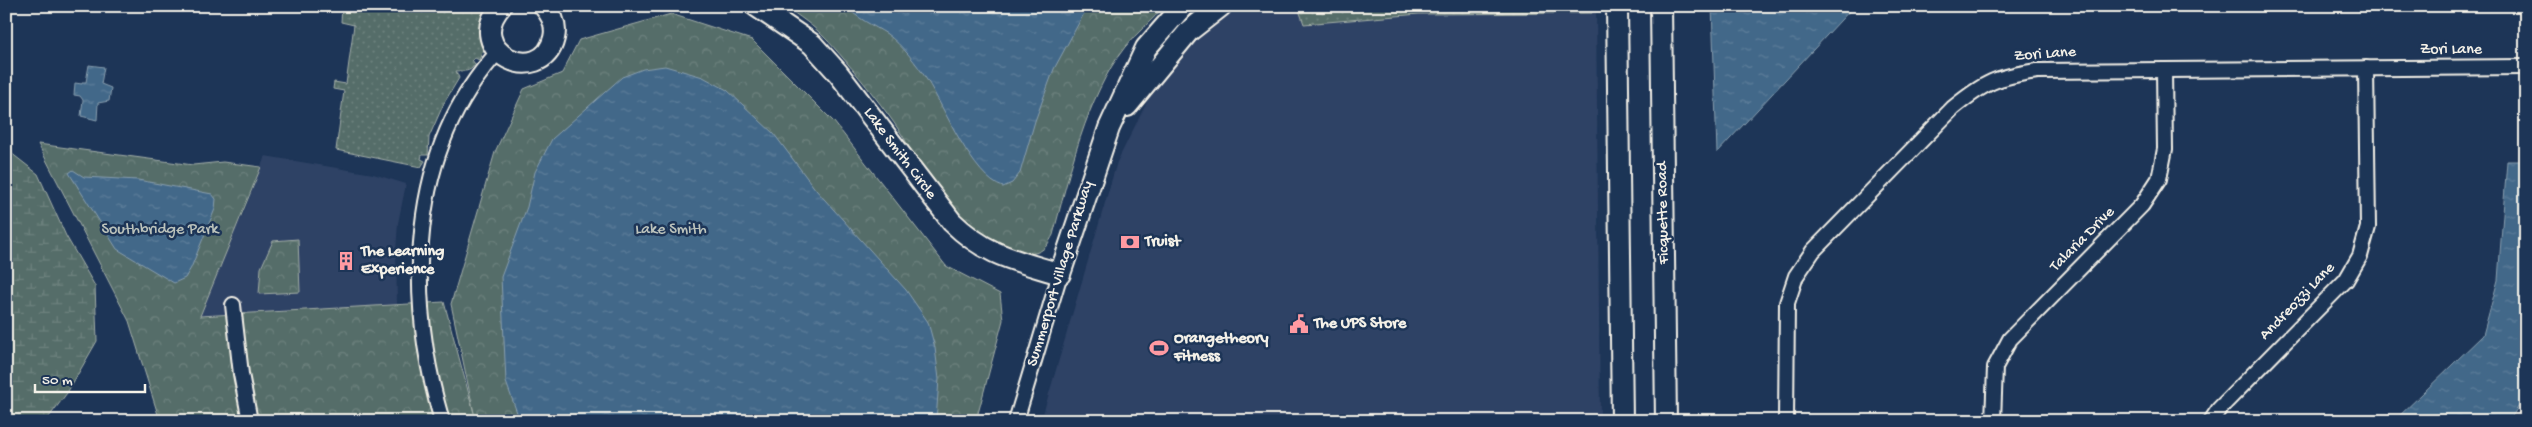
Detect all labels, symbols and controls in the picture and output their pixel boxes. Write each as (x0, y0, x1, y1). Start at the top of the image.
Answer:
street label: Zori Lane (2420, 41, 2483, 60)
street label: Zori Lane (2013, 43, 2077, 67)
street label: Lake Smith Circle (858, 104, 940, 204)
street label: Ficquette Road (1654, 160, 1674, 265)
street label: Summerport Village Parkway (1024, 179, 1098, 369)
street label: Talaria Drive (2046, 203, 2120, 277)
park label: Southbridge Park (102, 221, 220, 240)
park label: Lake Smith (635, 221, 707, 240)
bank icon: Truist (1119, 231, 1141, 253)
place label: Truist (1143, 233, 1182, 252)
place label: The Learning Experience (359, 243, 444, 280)
building icon: The Learning Experience (335, 250, 357, 272)
street label: Andreozzi Lane (2256, 259, 2340, 345)
public building icon: The UPS Store (1288, 313, 1310, 335)
place label: The UPS Store (1312, 315, 1407, 334)
place label: Orangetheory Fitness (1173, 330, 1268, 367)
sports icon: Orangetheory Fitness (1148, 337, 1170, 359)
scale bar (35, 362, 145, 394)
text: 50 m (42, 372, 73, 390)

